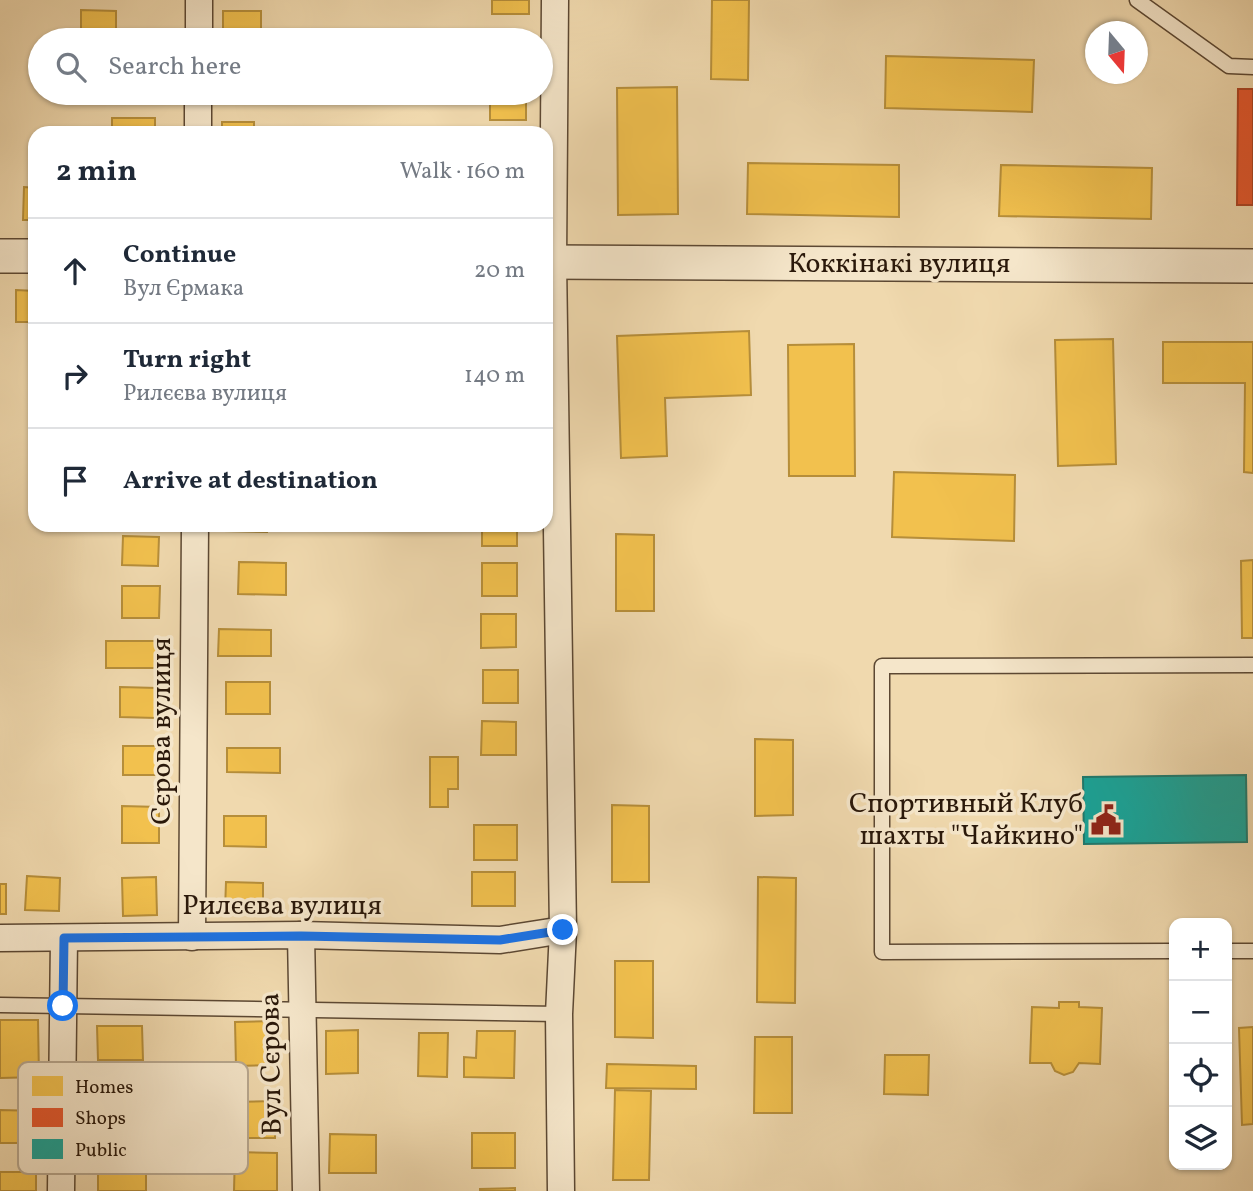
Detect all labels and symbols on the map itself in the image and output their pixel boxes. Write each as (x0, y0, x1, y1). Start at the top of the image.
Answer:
north arrow (1085, 21, 1148, 84)
street label: Коккінакі вулиця (788, 245, 1010, 284)
street label: Сєрова вулиця (143, 637, 182, 825)
place label: Спортивный Клуб шахты "Чайкино" (849, 785, 1083, 856)
public building icon: Спортивный Клуб шахты "Чайкино" (1089, 803, 1123, 837)
street label: Рилєєва вулиця (182, 887, 382, 926)
route end (547, 914, 578, 945)
route start (47, 990, 78, 1021)
street label: Вул Сєрова (251, 992, 293, 1136)
legend (18, 1062, 248, 1174)
text: Homes (75, 1075, 133, 1101)
text: Shops (75, 1106, 126, 1132)
text: Public (75, 1138, 127, 1164)

